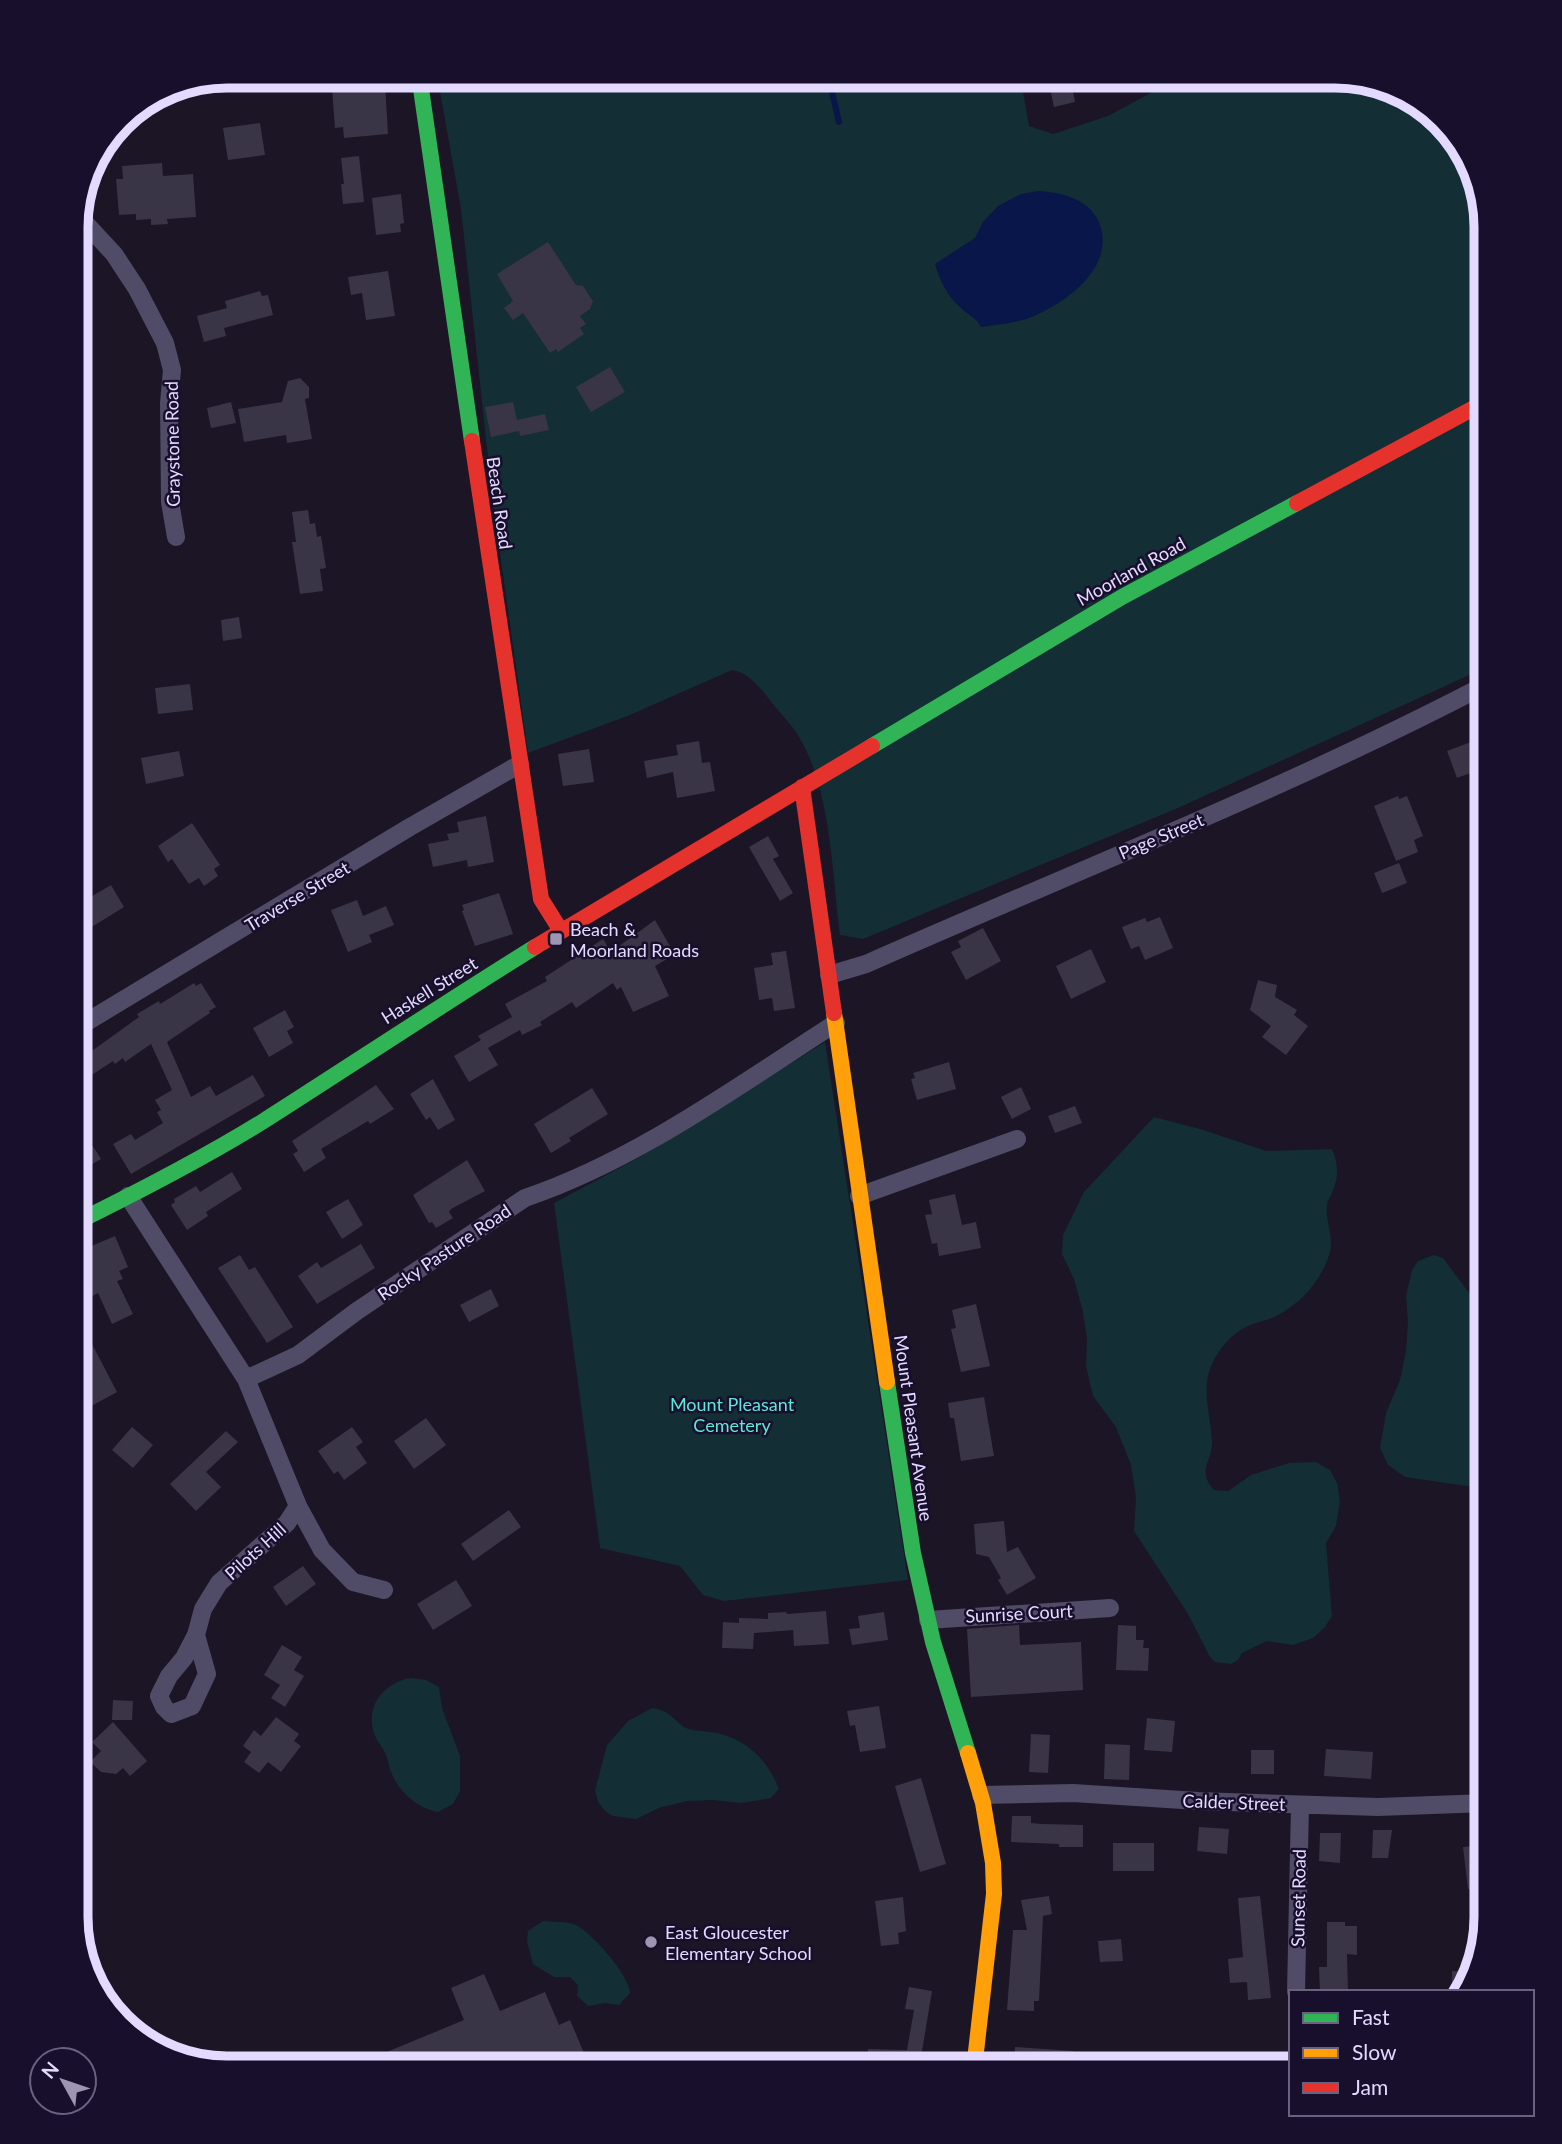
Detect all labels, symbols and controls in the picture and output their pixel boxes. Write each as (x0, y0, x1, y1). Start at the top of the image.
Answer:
street label: Graystone Road (160, 381, 184, 507)
street label: Beach Road (483, 455, 517, 551)
street label: Moorland Road (1073, 532, 1189, 610)
street label: Page Street (1115, 808, 1207, 864)
street label: Traverse Street (241, 856, 354, 936)
place label: Beach & Moorland Roads (570, 918, 699, 961)
marker: Beach & Moorland Roads (548, 931, 564, 947)
street label: Haskell Street (377, 952, 481, 1028)
street label: Rocky Pasture Road (373, 1199, 515, 1305)
street label: Mount Pleasant Avenue (890, 1333, 938, 1523)
park label: Mount Pleasant Cemetery (670, 1393, 795, 1436)
street label: Pilots Hill (220, 1518, 290, 1584)
street label: Sunrise Court (965, 1599, 1074, 1627)
street label: Calder Street (1182, 1789, 1286, 1815)
street label: Sunset Road (1286, 1849, 1310, 1947)
place label: East Gloucester Elementary School (665, 1921, 812, 1964)
marker: East Gloucester Elementary School (643, 1934, 659, 1950)
legend (1289, 1990, 1534, 2116)
text: Fast (1352, 2004, 1390, 2029)
text: Slow (1352, 2039, 1397, 2064)
north arrow (28, 2046, 98, 2116)
text: N (36, 2057, 63, 2083)
text: Jam (1352, 2074, 1388, 2099)

